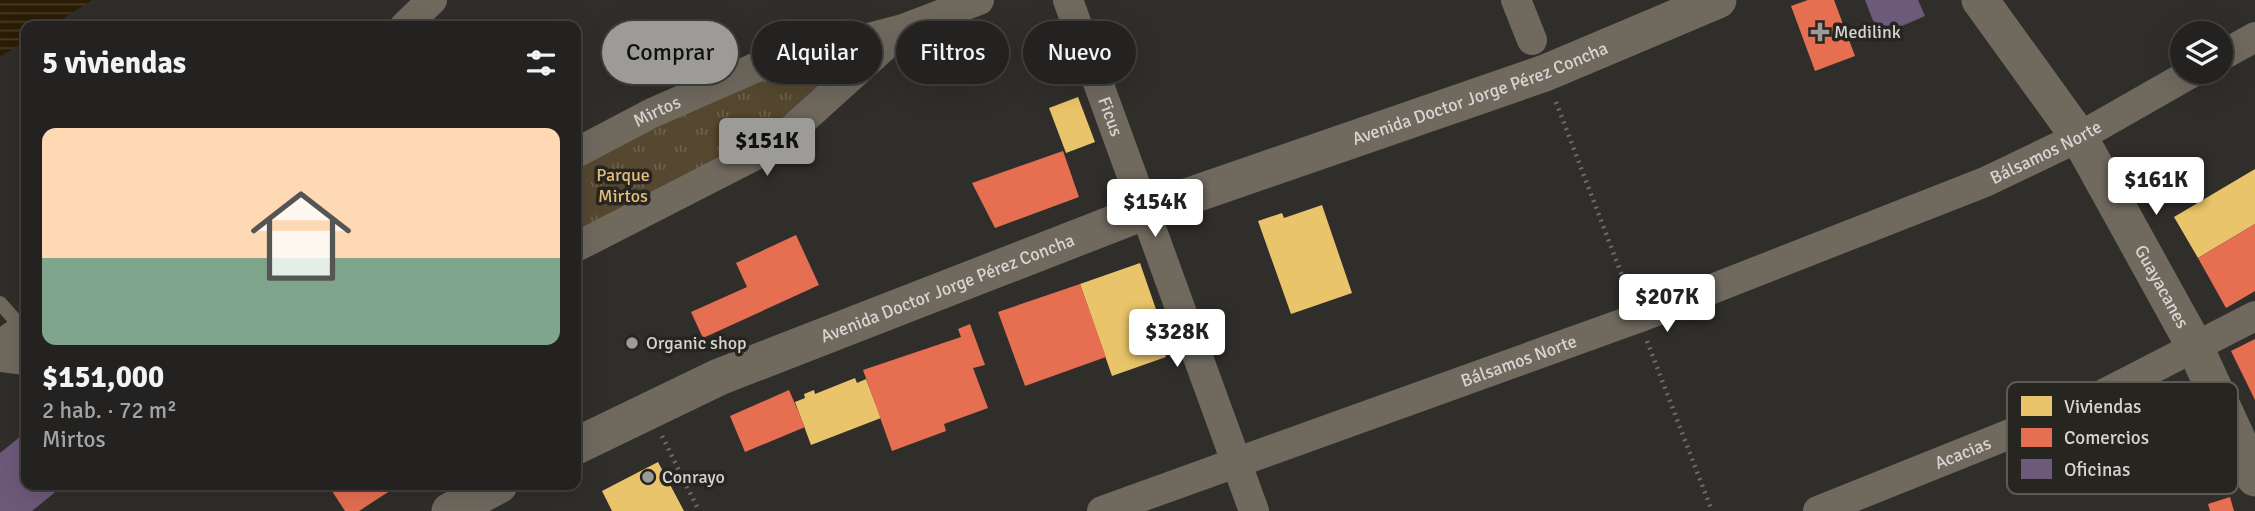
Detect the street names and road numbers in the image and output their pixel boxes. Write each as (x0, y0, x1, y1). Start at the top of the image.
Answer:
street label: Avenida Doctor Jorge Pérez Concha (1349, 37, 1611, 150)
street label: Mirtos (629, 91, 684, 132)
street label: Ficus (1093, 94, 1128, 139)
street label: Bálsamos Norte (1986, 115, 2106, 189)
street label: Avenida Doctor Jorge Pérez Concha (817, 229, 1078, 347)
street label: Guayacanes (2130, 241, 2194, 332)
street label: Bálsamos Norte (1458, 330, 1580, 392)
street label: Acacias (1931, 432, 1994, 474)

